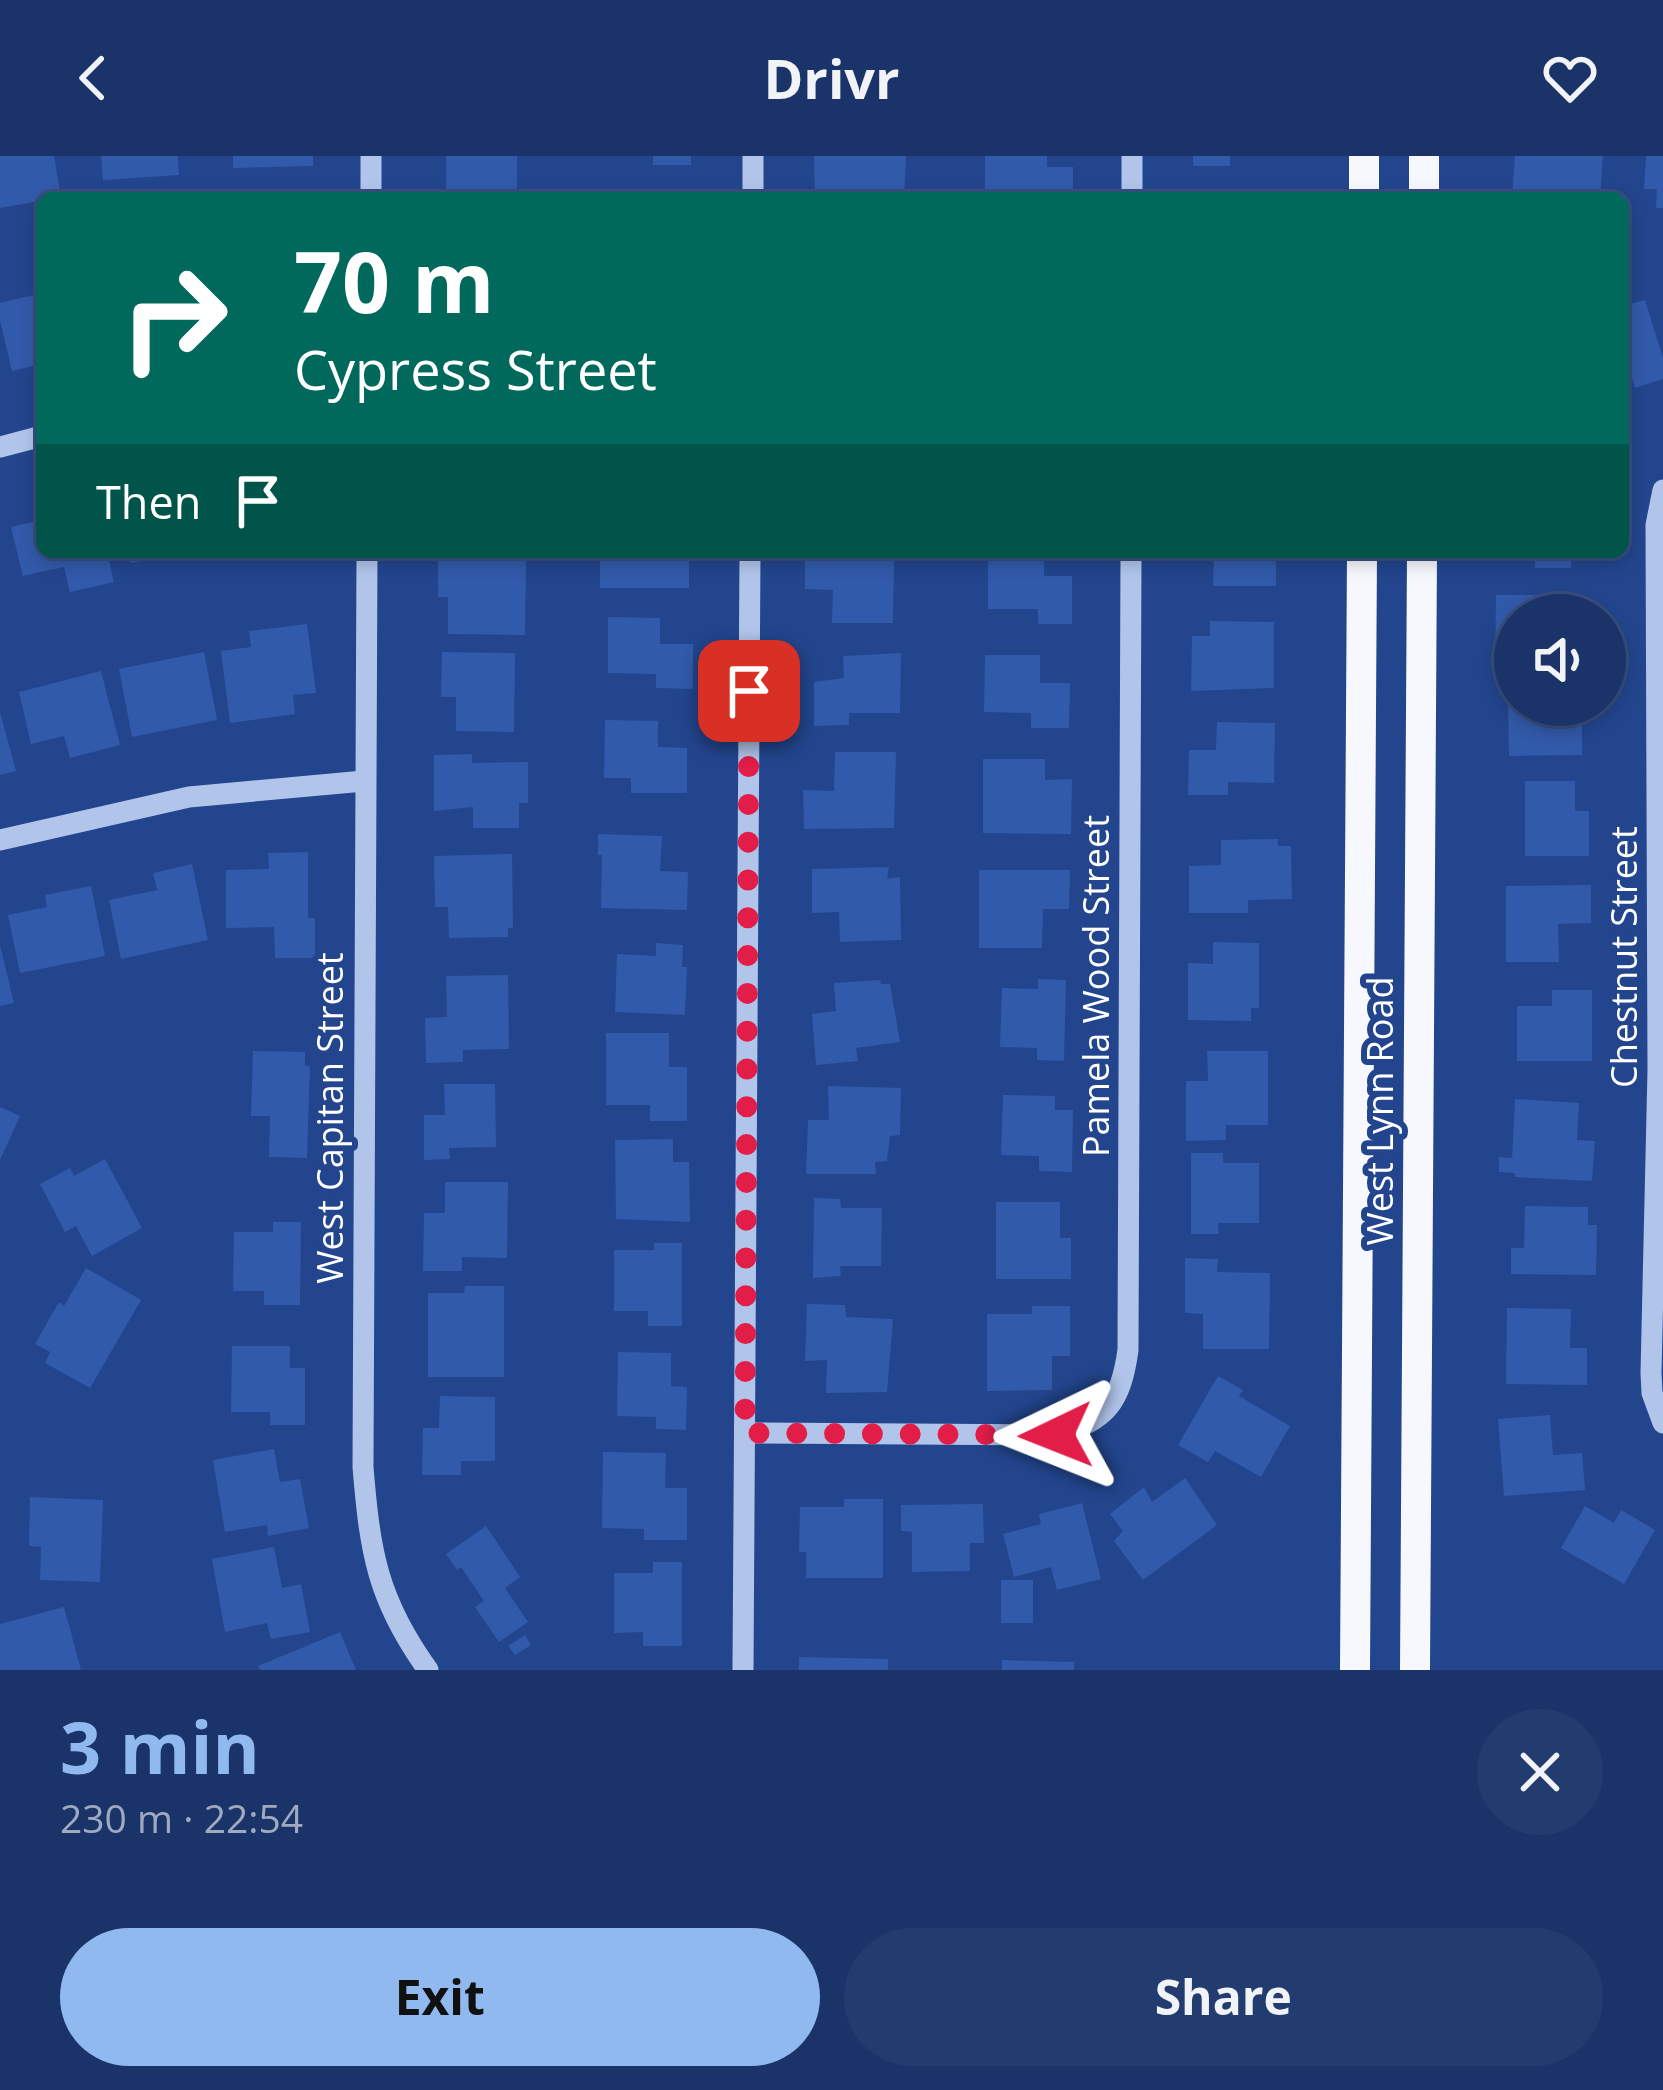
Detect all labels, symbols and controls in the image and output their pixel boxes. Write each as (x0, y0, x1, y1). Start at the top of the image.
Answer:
text: Drivr (763, 41, 900, 115)
icon: back (60, 45, 126, 111)
icon: heart (1537, 45, 1603, 111)
text: 70 m (294, 223, 494, 338)
icon: right (96, 240, 252, 396)
text: Cypress Street (294, 332, 657, 406)
icon: arrive (225, 468, 291, 534)
text: Then (96, 471, 201, 532)
map controls (1494, 594, 1626, 726)
button: sound (1494, 594, 1626, 726)
pin (698, 640, 800, 742)
icon: arrive (716, 658, 782, 724)
street label: Pamela Wood Street (1071, 815, 1120, 1157)
street label: Chestnut Street (1599, 826, 1648, 1088)
street label: West Capitan Street (305, 952, 354, 1284)
street label: West Lynn Road (1355, 976, 1404, 1246)
position arrow (993, 1372, 1119, 1498)
text: 3 min (60, 1697, 260, 1795)
button: close (1477, 1709, 1603, 1835)
text: 230 m · 22:54 (60, 1791, 303, 1844)
button: Exit (60, 1928, 820, 2066)
button: Share (844, 1928, 1603, 2066)

